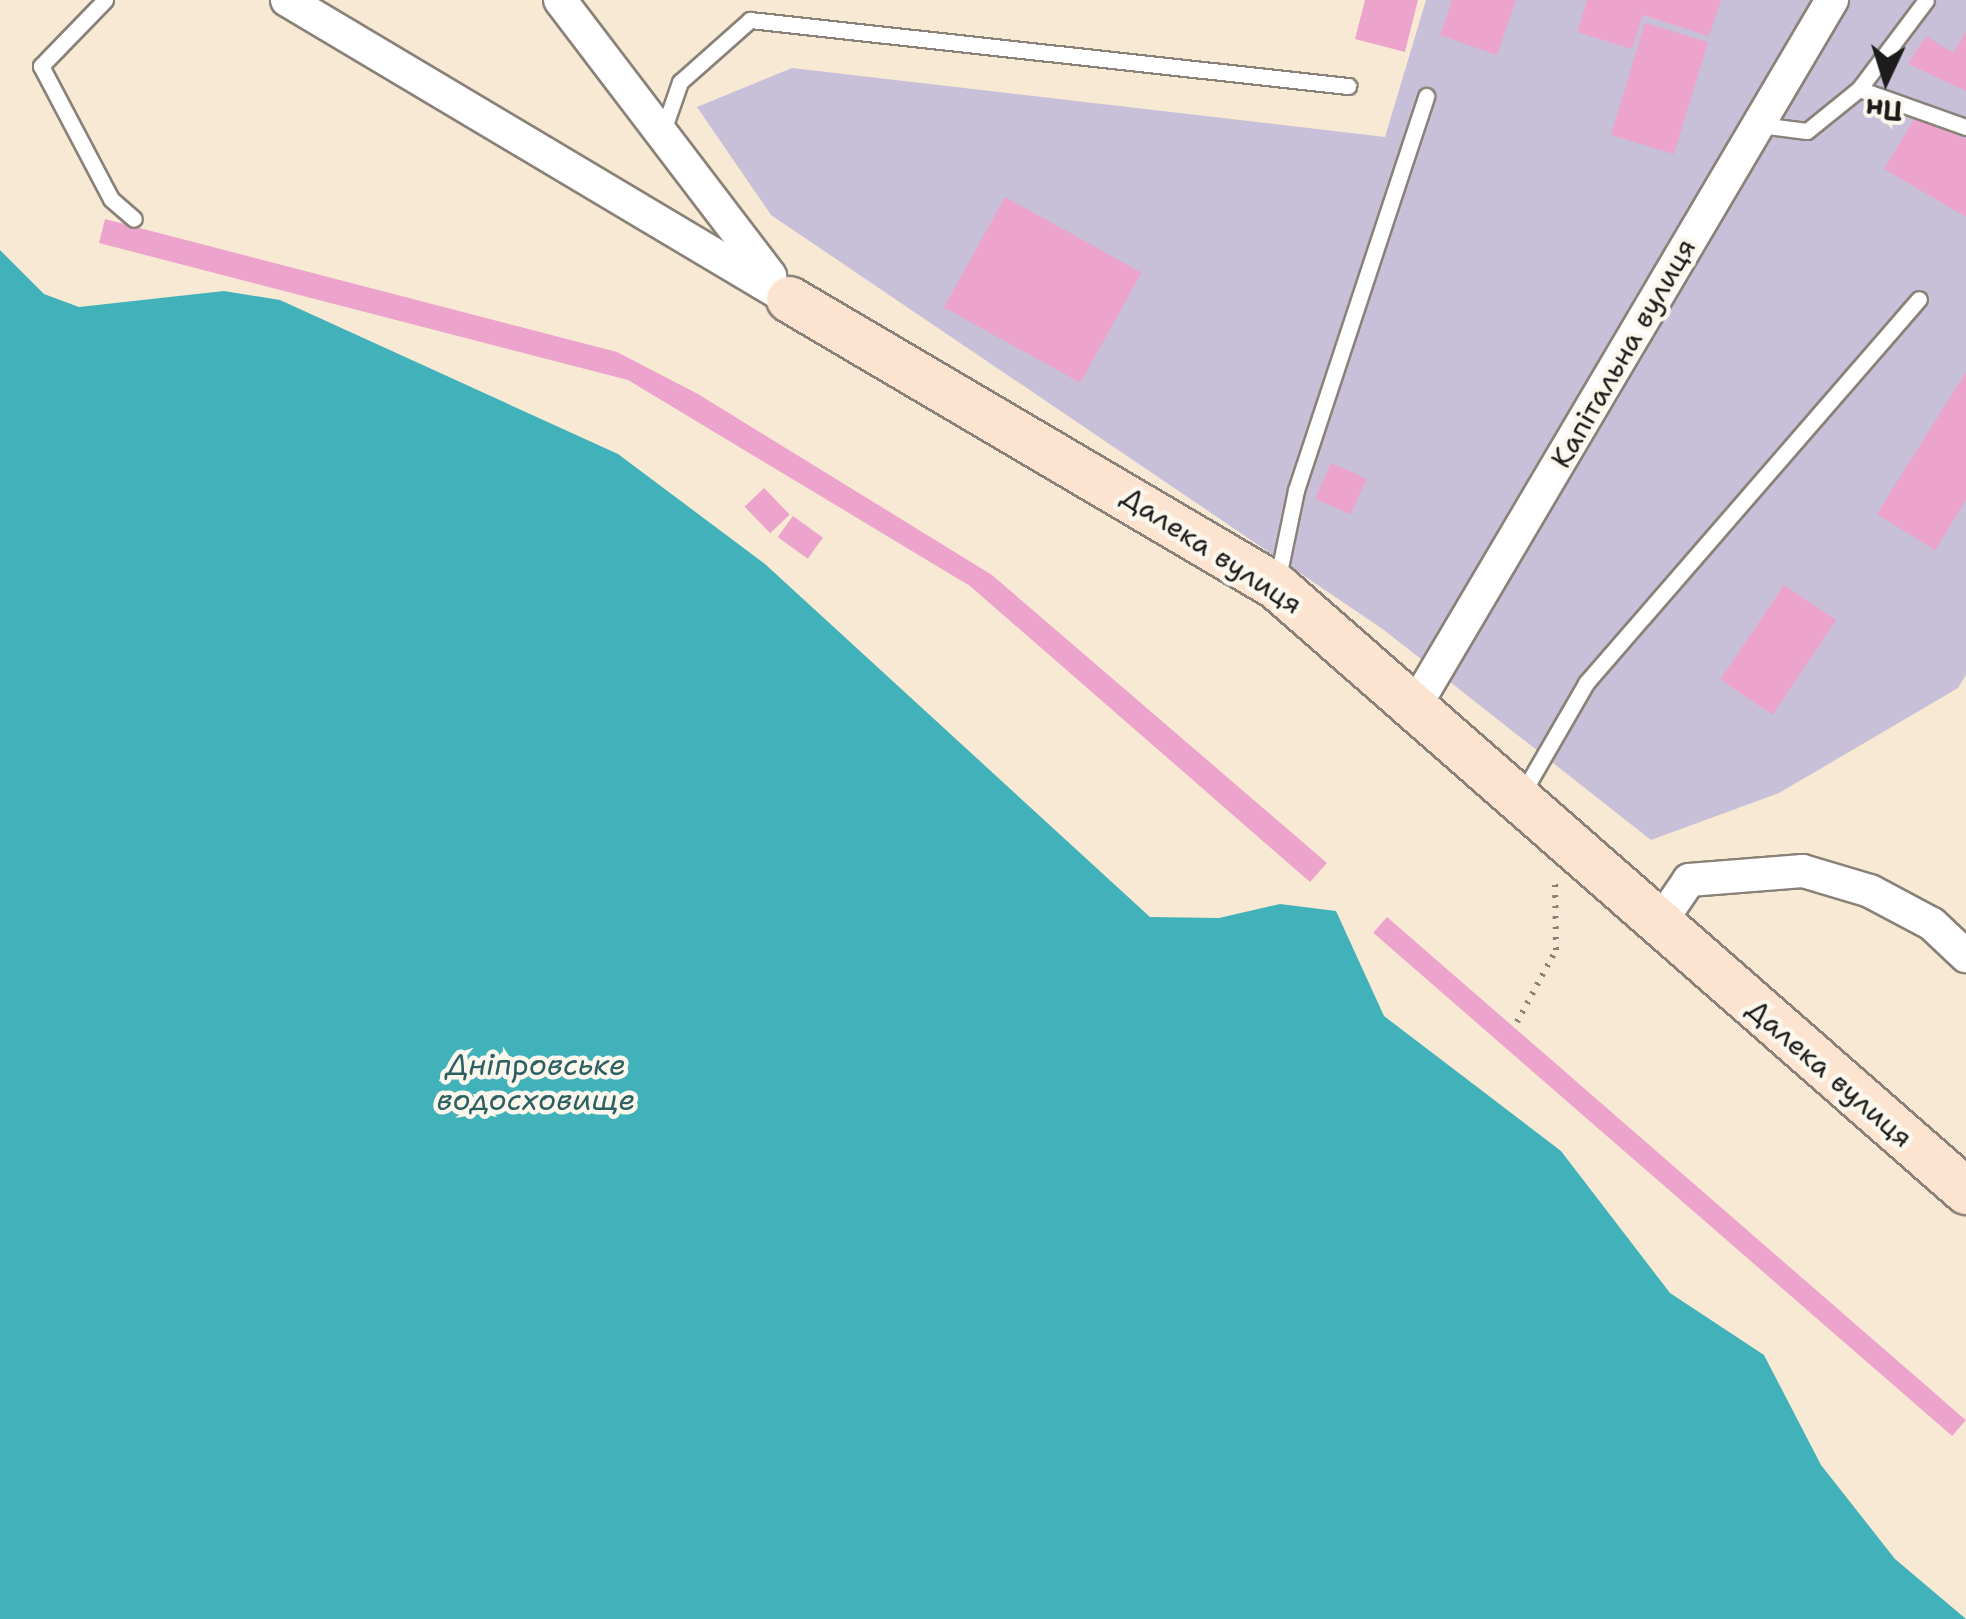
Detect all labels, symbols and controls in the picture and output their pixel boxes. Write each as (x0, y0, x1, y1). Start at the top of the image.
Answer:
north arrow (1836, 30, 1936, 130)
text: Пн (1864, 90, 1904, 130)
street label: Капітальна вулиця (1544, 232, 1702, 474)
street label: Далека вулиця (1115, 479, 1309, 621)
street label: Далека вулиця (1740, 992, 1920, 1154)
water label: Дніпровське водосховище (437, 1047, 635, 1118)

